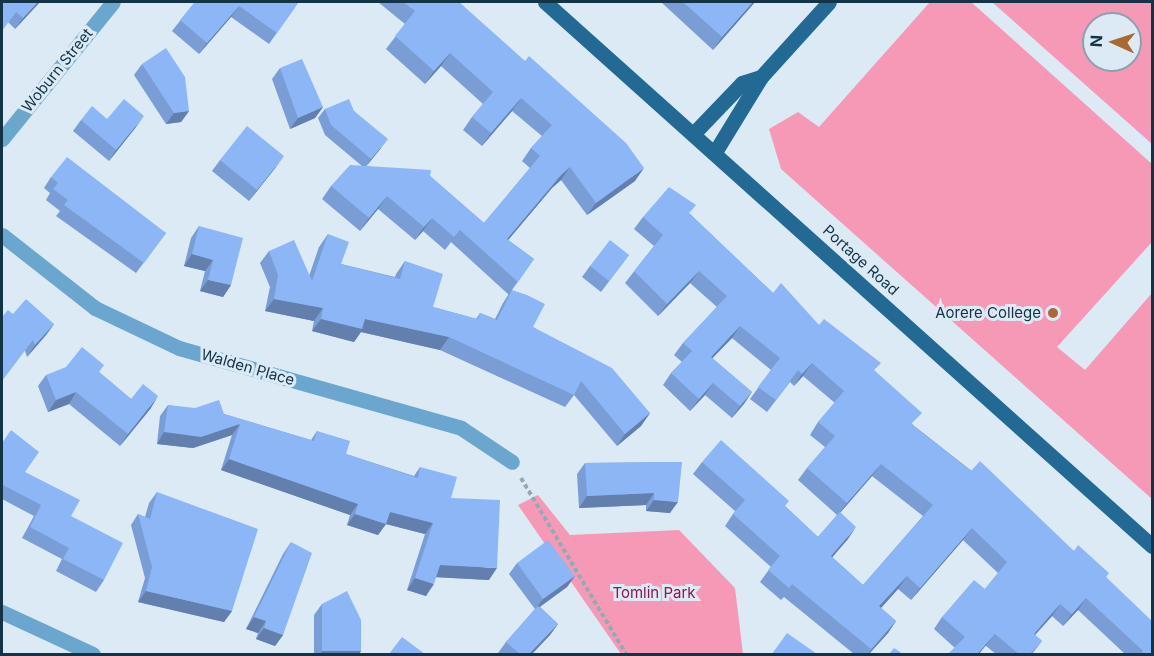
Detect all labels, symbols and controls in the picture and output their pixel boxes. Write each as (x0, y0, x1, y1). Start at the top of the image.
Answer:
north arrow (1082, 12, 1142, 72)
street label: Woburn Street (18, 25, 96, 115)
text: N (1086, 35, 1106, 48)
street label: Portage Road (819, 221, 903, 299)
place label: Aorere College (935, 304, 1041, 322)
marker: Aorere College (1046, 306, 1060, 320)
street label: Walden Place (199, 345, 297, 389)
park label: Tomlin Park (612, 584, 696, 602)

